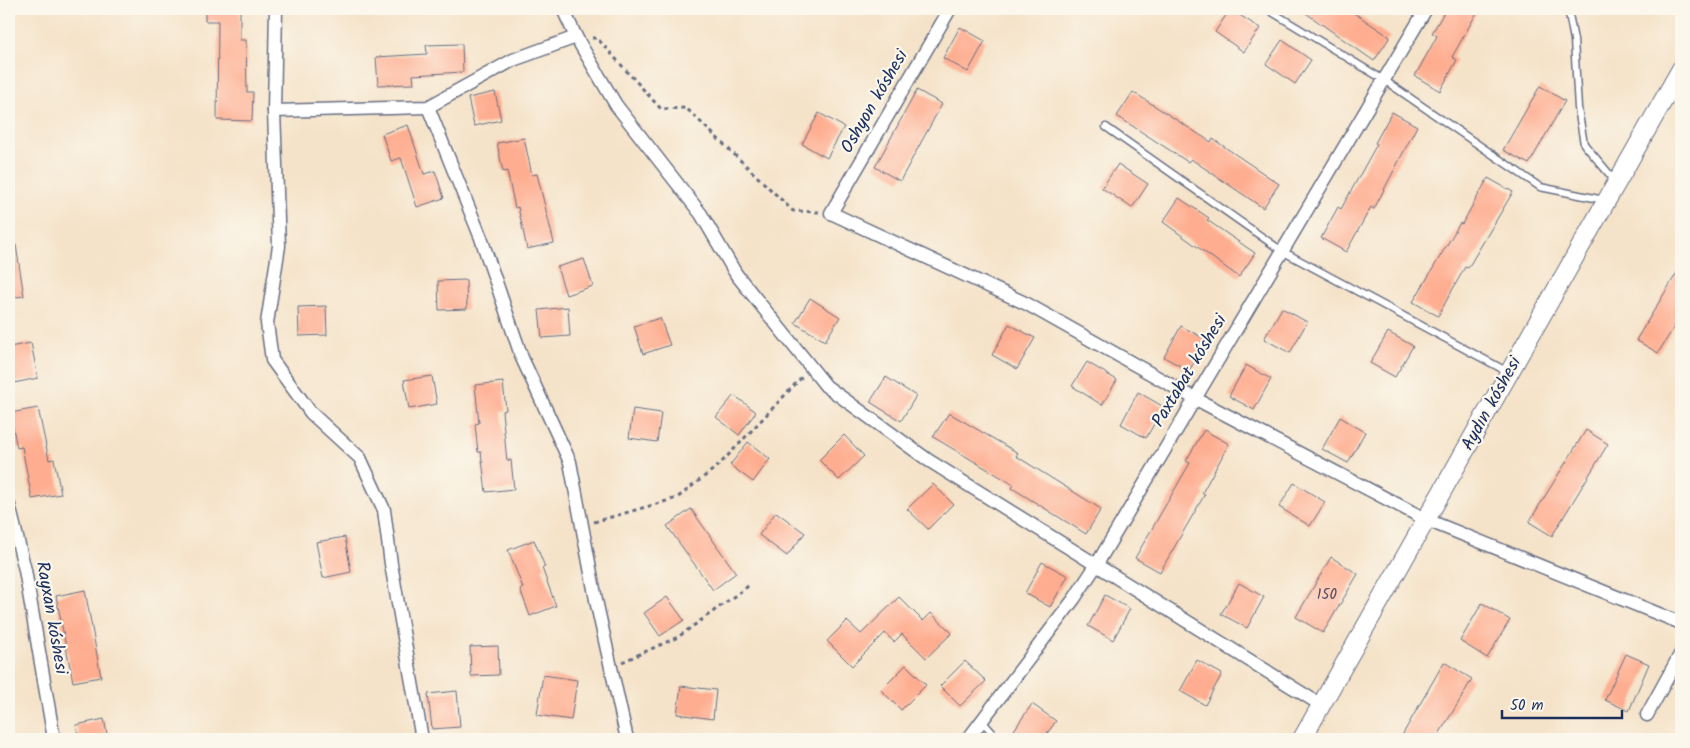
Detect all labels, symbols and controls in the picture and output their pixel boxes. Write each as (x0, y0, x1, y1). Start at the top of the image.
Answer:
street label: Oshyon kóshesi (834, 44, 917, 159)
street label: Paxtabat kóshesi (1145, 308, 1236, 433)
street label: Aydın kóshesi (1454, 351, 1530, 456)
street label: Rayxan kóshesi (27, 559, 75, 677)
house number: 150 (1317, 583, 1338, 607)
scale bar (1502, 688, 1622, 720)
text: 50 m (1510, 694, 1544, 718)

